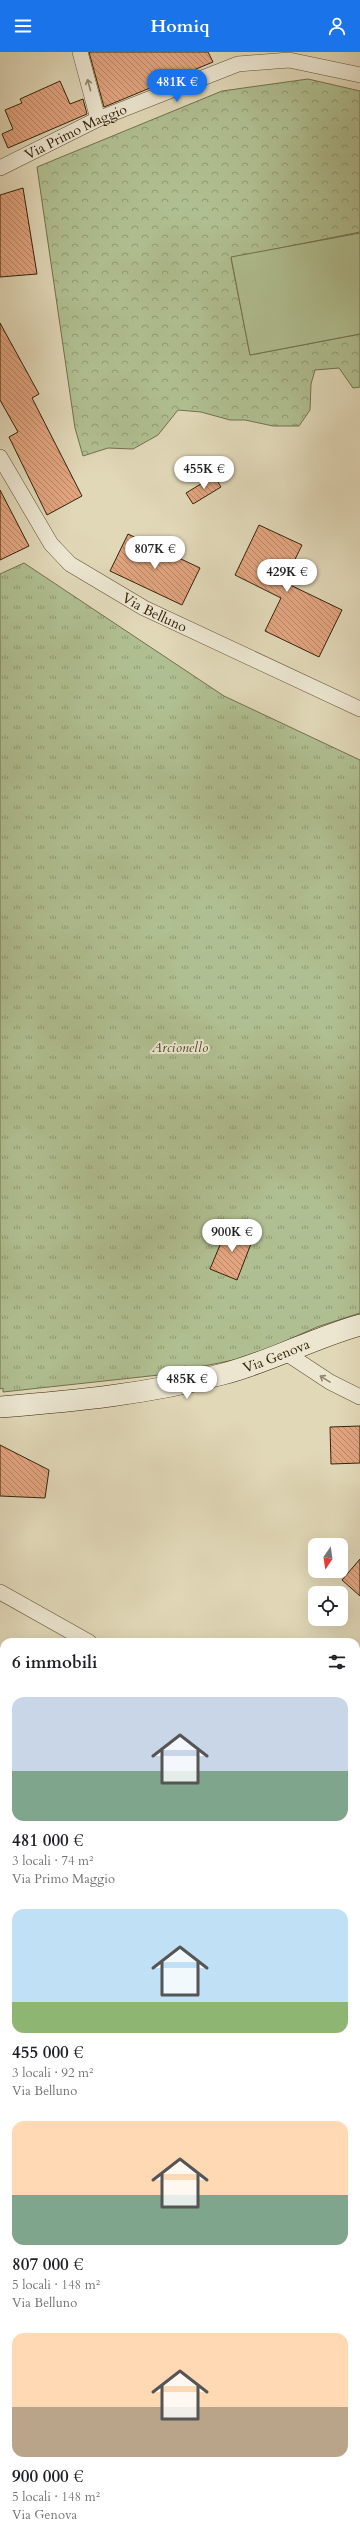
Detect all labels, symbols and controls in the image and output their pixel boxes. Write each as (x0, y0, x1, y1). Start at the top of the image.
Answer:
text: Homiq (151, 14, 209, 39)
icon: menu (12, 15, 34, 37)
icon: person (326, 15, 348, 37)
pin: 481K € (144, 69, 210, 103)
text: 481K € (156, 73, 198, 91)
one-way arrow (85, 79, 92, 92)
street label: Via Primo Maggio (21, 99, 130, 164)
pin: 455K € (171, 456, 237, 490)
text: 455K € (183, 460, 225, 478)
pin: 807K € (122, 536, 188, 570)
text: 807K € (134, 540, 176, 558)
pin: 429K € (254, 559, 320, 593)
text: 429K € (266, 563, 308, 581)
street label: Via Belluno (119, 588, 191, 637)
park label: Arcionello (151, 1038, 209, 1057)
pin: 900K € (199, 1219, 265, 1253)
text: 900K € (211, 1223, 253, 1241)
street label: Via Genova (240, 1334, 312, 1377)
pin: 485K € (154, 1366, 220, 1400)
text: 485K € (166, 1370, 208, 1388)
one-way arrow (320, 1375, 331, 1383)
north arrow (308, 1538, 348, 1578)
map controls (308, 1538, 348, 1626)
button: locate (308, 1586, 348, 1626)
text: 6 immobili (12, 1651, 97, 1674)
icon: filters (326, 1651, 348, 1673)
icon: home (144, 1723, 216, 1795)
text: 481 000 € (12, 1829, 84, 1852)
text: 3 locali · 74 m² (12, 1852, 93, 1870)
text: Via Primo Maggio (12, 1870, 115, 1888)
icon: home (144, 1935, 216, 2007)
text: 455 000 € (12, 2041, 84, 2064)
text: 3 locali · 92 m² (12, 2064, 93, 2082)
text: Via Belluno (12, 2082, 77, 2100)
icon: home (144, 2147, 216, 2219)
text: 807 000 € (12, 2253, 84, 2276)
text: 5 locali · 148 m² (12, 2276, 100, 2294)
text: Via Belluno (12, 2294, 77, 2312)
icon: home (144, 2359, 216, 2431)
text: 900 000 € (12, 2465, 84, 2488)
text: 5 locali · 148 m² (12, 2488, 100, 2506)
text: Via Genova (12, 2506, 77, 2524)

